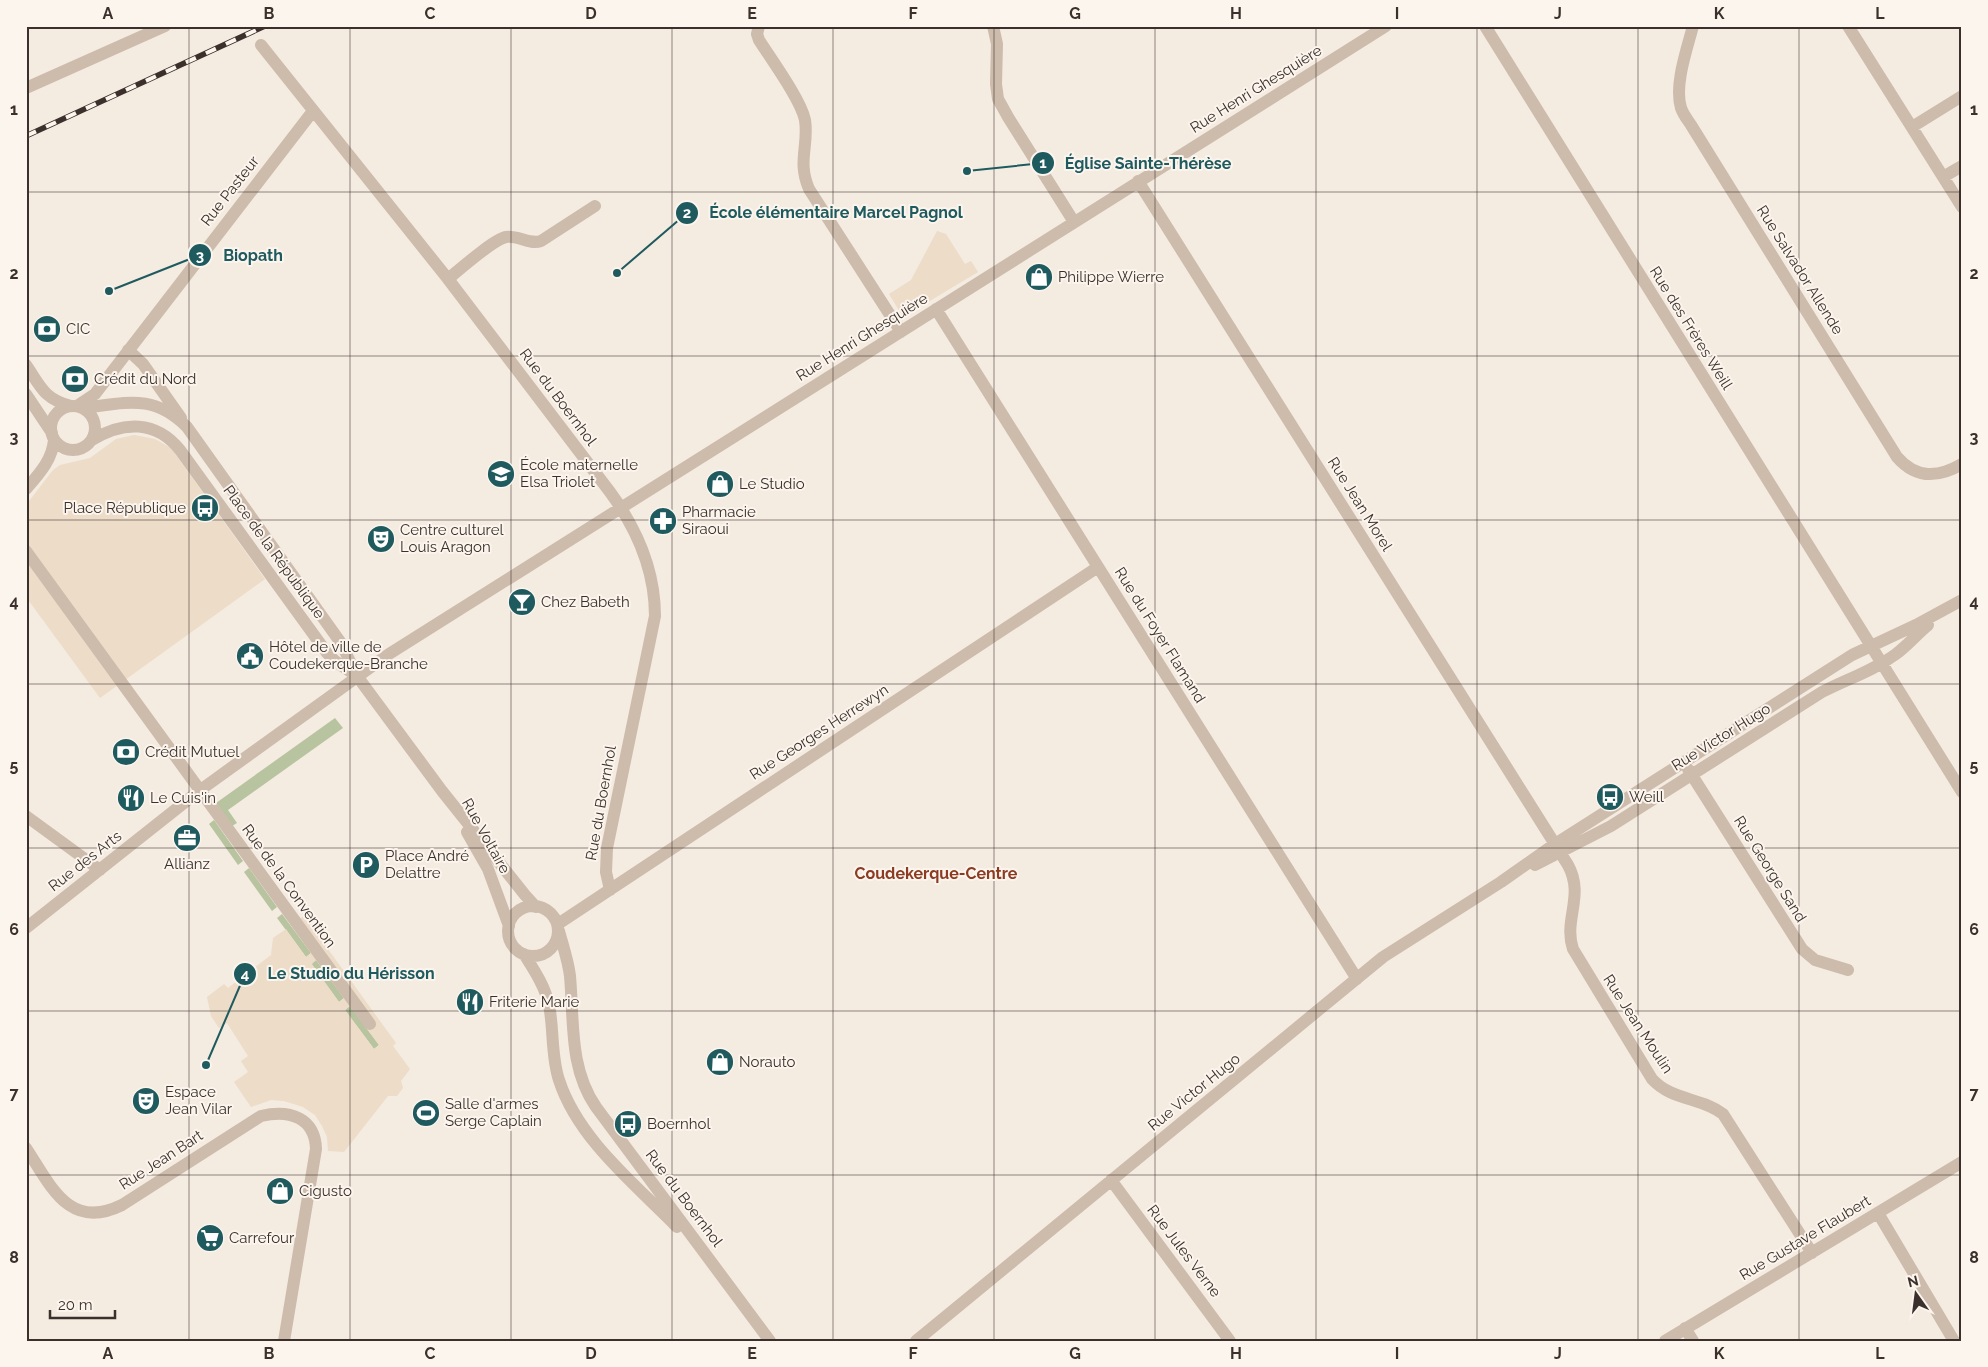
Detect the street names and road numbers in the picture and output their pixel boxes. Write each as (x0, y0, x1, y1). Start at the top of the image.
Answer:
street label: Rue Henri Ghesquière (1187, 41, 1325, 137)
street label: Rue Pasteur (197, 152, 263, 230)
street label: Rue Salvador Allende (1753, 202, 1847, 338)
street label: Rue des Frères Weill (1646, 263, 1737, 394)
street label: Rue Henri Ghesquière (793, 289, 931, 385)
street label: Rue du Boernhol (516, 345, 601, 450)
street label: Rue Jean Morel (1324, 454, 1397, 555)
street label: Place de la République (220, 482, 329, 622)
street label: Rue du Foyer Flamand (1111, 564, 1209, 706)
street label: Rue Georges Herrewyn (746, 680, 892, 784)
street label: Rue Victor Hugo (1668, 699, 1774, 775)
street label: Rue du Boernhol (582, 743, 620, 862)
street label: Rue Voltaire (458, 795, 514, 877)
street label: Rue George Sand (1730, 812, 1810, 926)
street label: Rue de la Convention (238, 821, 340, 951)
street label: Rue des Arts (45, 827, 125, 895)
street label: Rue Jean Moulin (1599, 971, 1677, 1077)
street label: Rue Victor Hugo (1144, 1049, 1244, 1135)
street label: Rue Jean Bart (116, 1126, 206, 1194)
street label: Rue du Boernhol (642, 1146, 727, 1251)
street label: Rue Gustave Flaubert (1736, 1192, 1874, 1284)
street label: Rue Jules Verne (1143, 1201, 1225, 1301)

